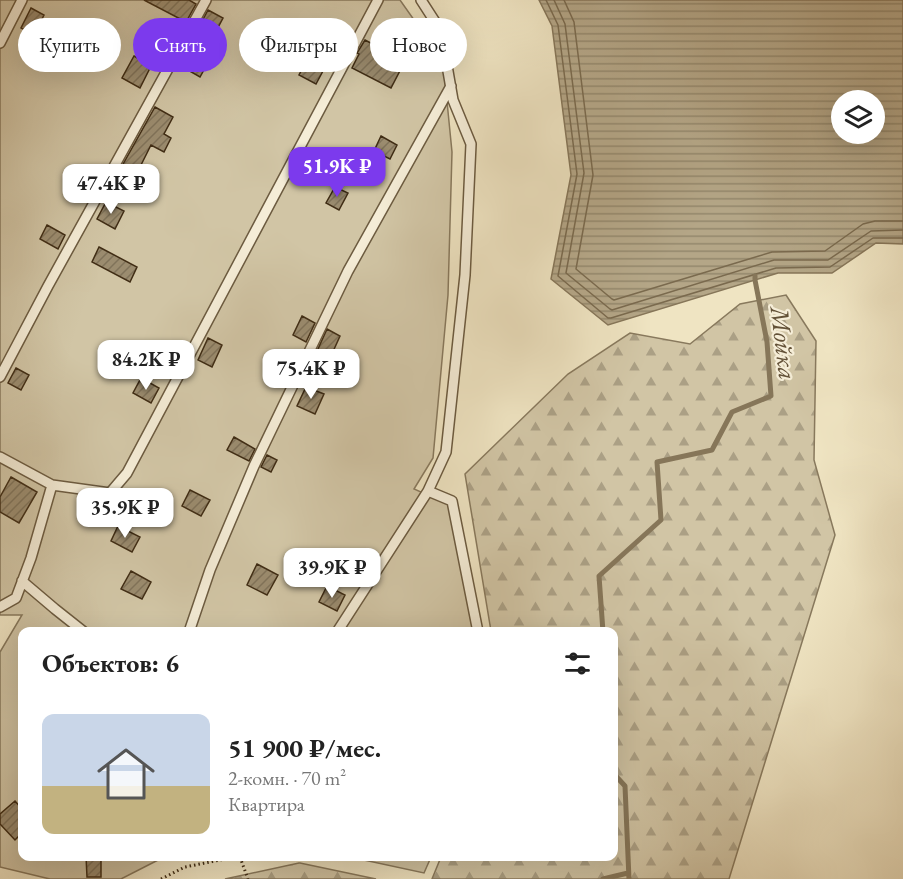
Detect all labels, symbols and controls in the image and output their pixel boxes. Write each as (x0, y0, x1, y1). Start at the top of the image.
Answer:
chip: Купить (18, 18, 121, 72)
chip: Снять (133, 18, 227, 72)
chip: Фильтры (239, 18, 358, 72)
chip: Новое (370, 18, 467, 72)
map controls (831, 90, 885, 144)
button: layers (831, 90, 885, 144)
pin: 51.9K ₽ (282, 147, 392, 198)
text: 51.9K ₽ (303, 153, 371, 179)
pin: 47.4K ₽ (56, 164, 166, 215)
text: 47.4K ₽ (77, 170, 145, 196)
water label: Мойка (762, 302, 805, 382)
pin: 84.2K ₽ (91, 340, 201, 391)
text: 84.2K ₽ (112, 346, 180, 372)
pin: 75.4K ₽ (256, 349, 366, 400)
text: 75.4K ₽ (277, 355, 345, 381)
pin: 35.9K ₽ (70, 488, 180, 539)
text: 35.9K ₽ (91, 494, 159, 520)
pin: 39.9K ₽ (277, 548, 387, 599)
text: 39.9K ₽ (298, 554, 366, 580)
text: Объектов: 6 (42, 646, 179, 680)
icon: filters (561, 647, 594, 680)
text: 51 900 ₽/мес. (228, 731, 381, 765)
icon: home (90, 738, 162, 810)
text: 2-комн. · 70 m² (228, 765, 346, 791)
text: Квартира (228, 791, 305, 817)

